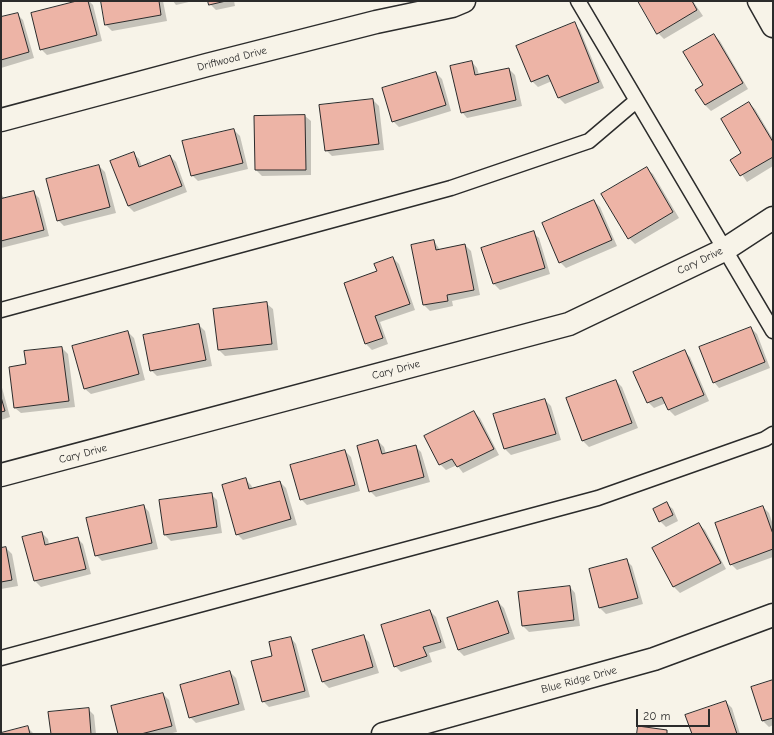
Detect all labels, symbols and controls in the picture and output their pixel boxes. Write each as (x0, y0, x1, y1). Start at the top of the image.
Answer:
street label: Driftwood Drive (196, 44, 268, 74)
street label: Cary Drive (675, 244, 725, 278)
street label: Cary Drive (371, 357, 421, 383)
street label: Cary Drive (58, 441, 108, 467)
street label: Blue Ridge Drive (540, 664, 618, 696)
scale bar (638, 701, 712, 727)
text: 20 m (643, 709, 671, 723)

